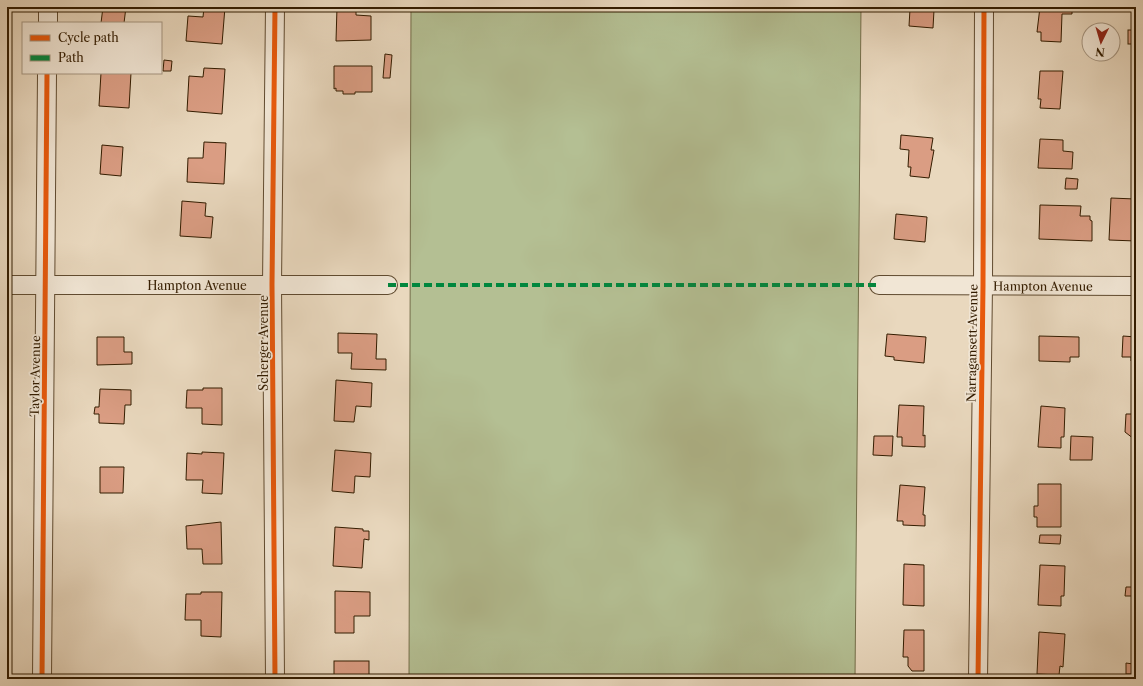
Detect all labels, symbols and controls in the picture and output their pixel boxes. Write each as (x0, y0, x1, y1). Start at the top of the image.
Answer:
legend (22, 22, 162, 74)
north arrow (1081, 22, 1121, 62)
text: Cycle path (58, 30, 119, 45)
text: N (1094, 45, 1106, 59)
text: Path (58, 50, 84, 65)
street label: Hampton Avenue (147, 278, 247, 293)
street label: Hampton Avenue (993, 278, 1093, 293)
street label: Narragansett Avenue (963, 283, 981, 402)
street label: Scherger Avenue (256, 295, 271, 391)
street label: Taylor Avenue (27, 335, 43, 417)

